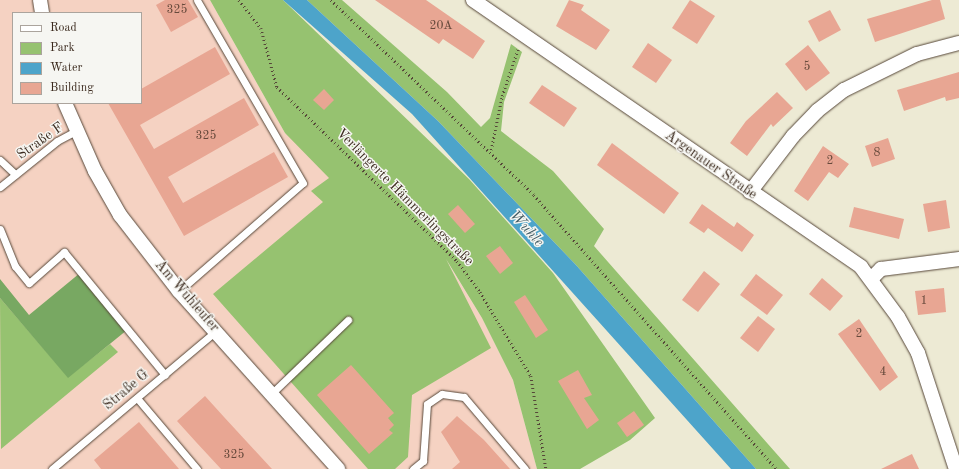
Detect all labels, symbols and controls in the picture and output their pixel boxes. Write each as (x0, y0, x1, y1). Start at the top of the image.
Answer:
house number: 325 (167, 4, 187, 18)
legend (12, 12, 142, 104)
house number: 20A (429, 20, 453, 34)
text: Road (50, 22, 77, 34)
text: Park (50, 42, 75, 54)
house number: 5 (804, 61, 810, 75)
text: Water (50, 62, 82, 74)
text: Building (50, 82, 94, 94)
street label: Straße F (13, 119, 67, 163)
street label: Verlängerte Hämmerlingstraße (333, 125, 477, 269)
street label: Argenauer Straße (662, 127, 760, 203)
house number: 325 (196, 130, 216, 144)
house number: 8 (874, 147, 880, 161)
house number: 2 (827, 155, 833, 169)
water label: Wuhle (505, 207, 547, 251)
street label: Am Wuhleufer (151, 257, 223, 335)
house number: 1 (921, 295, 927, 309)
house number: 2 (856, 328, 862, 342)
street label: Straße G (100, 366, 152, 414)
house number: 4 (880, 366, 886, 380)
house number: 325 (224, 449, 244, 463)

